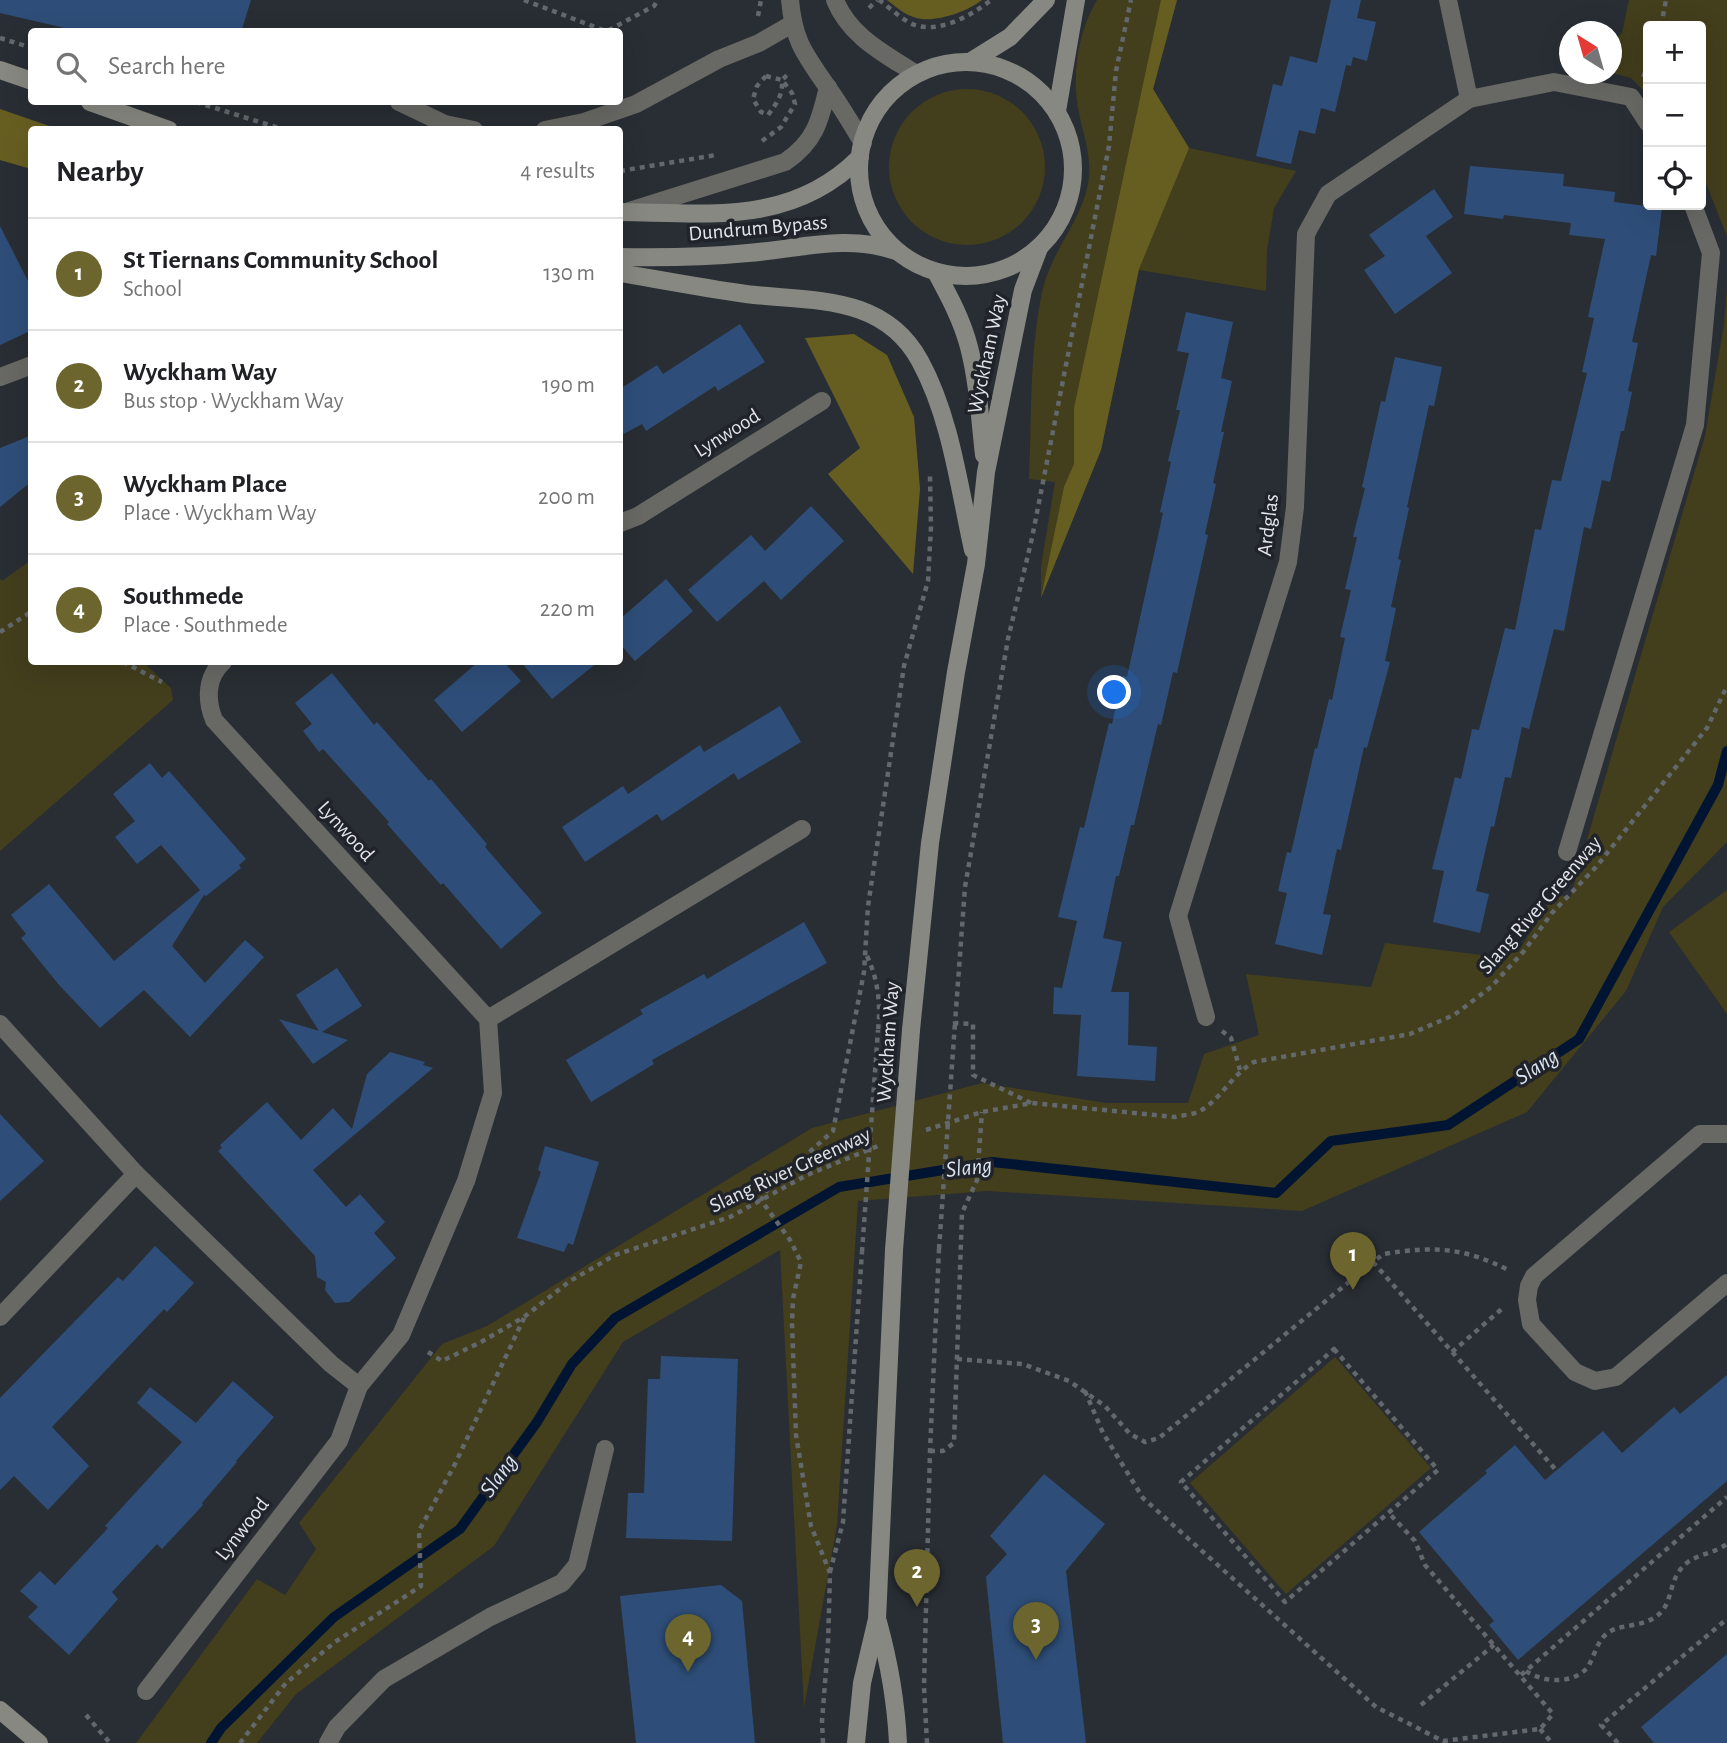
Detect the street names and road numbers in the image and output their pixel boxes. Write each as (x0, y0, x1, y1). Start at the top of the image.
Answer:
street label: Dundrum Bypass (688, 211, 828, 245)
street label: Wyckham Way (964, 292, 1010, 415)
street label: Lynwood (690, 405, 764, 461)
street label: Ardglas (1254, 493, 1282, 557)
street label: Lynwood (314, 797, 378, 865)
street label: Slang River Greenway (1475, 832, 1605, 978)
street label: Wyckham Way (873, 981, 903, 1103)
street label: Slang River Greenway (706, 1123, 874, 1217)
street label: Lynwood (211, 1494, 273, 1564)

